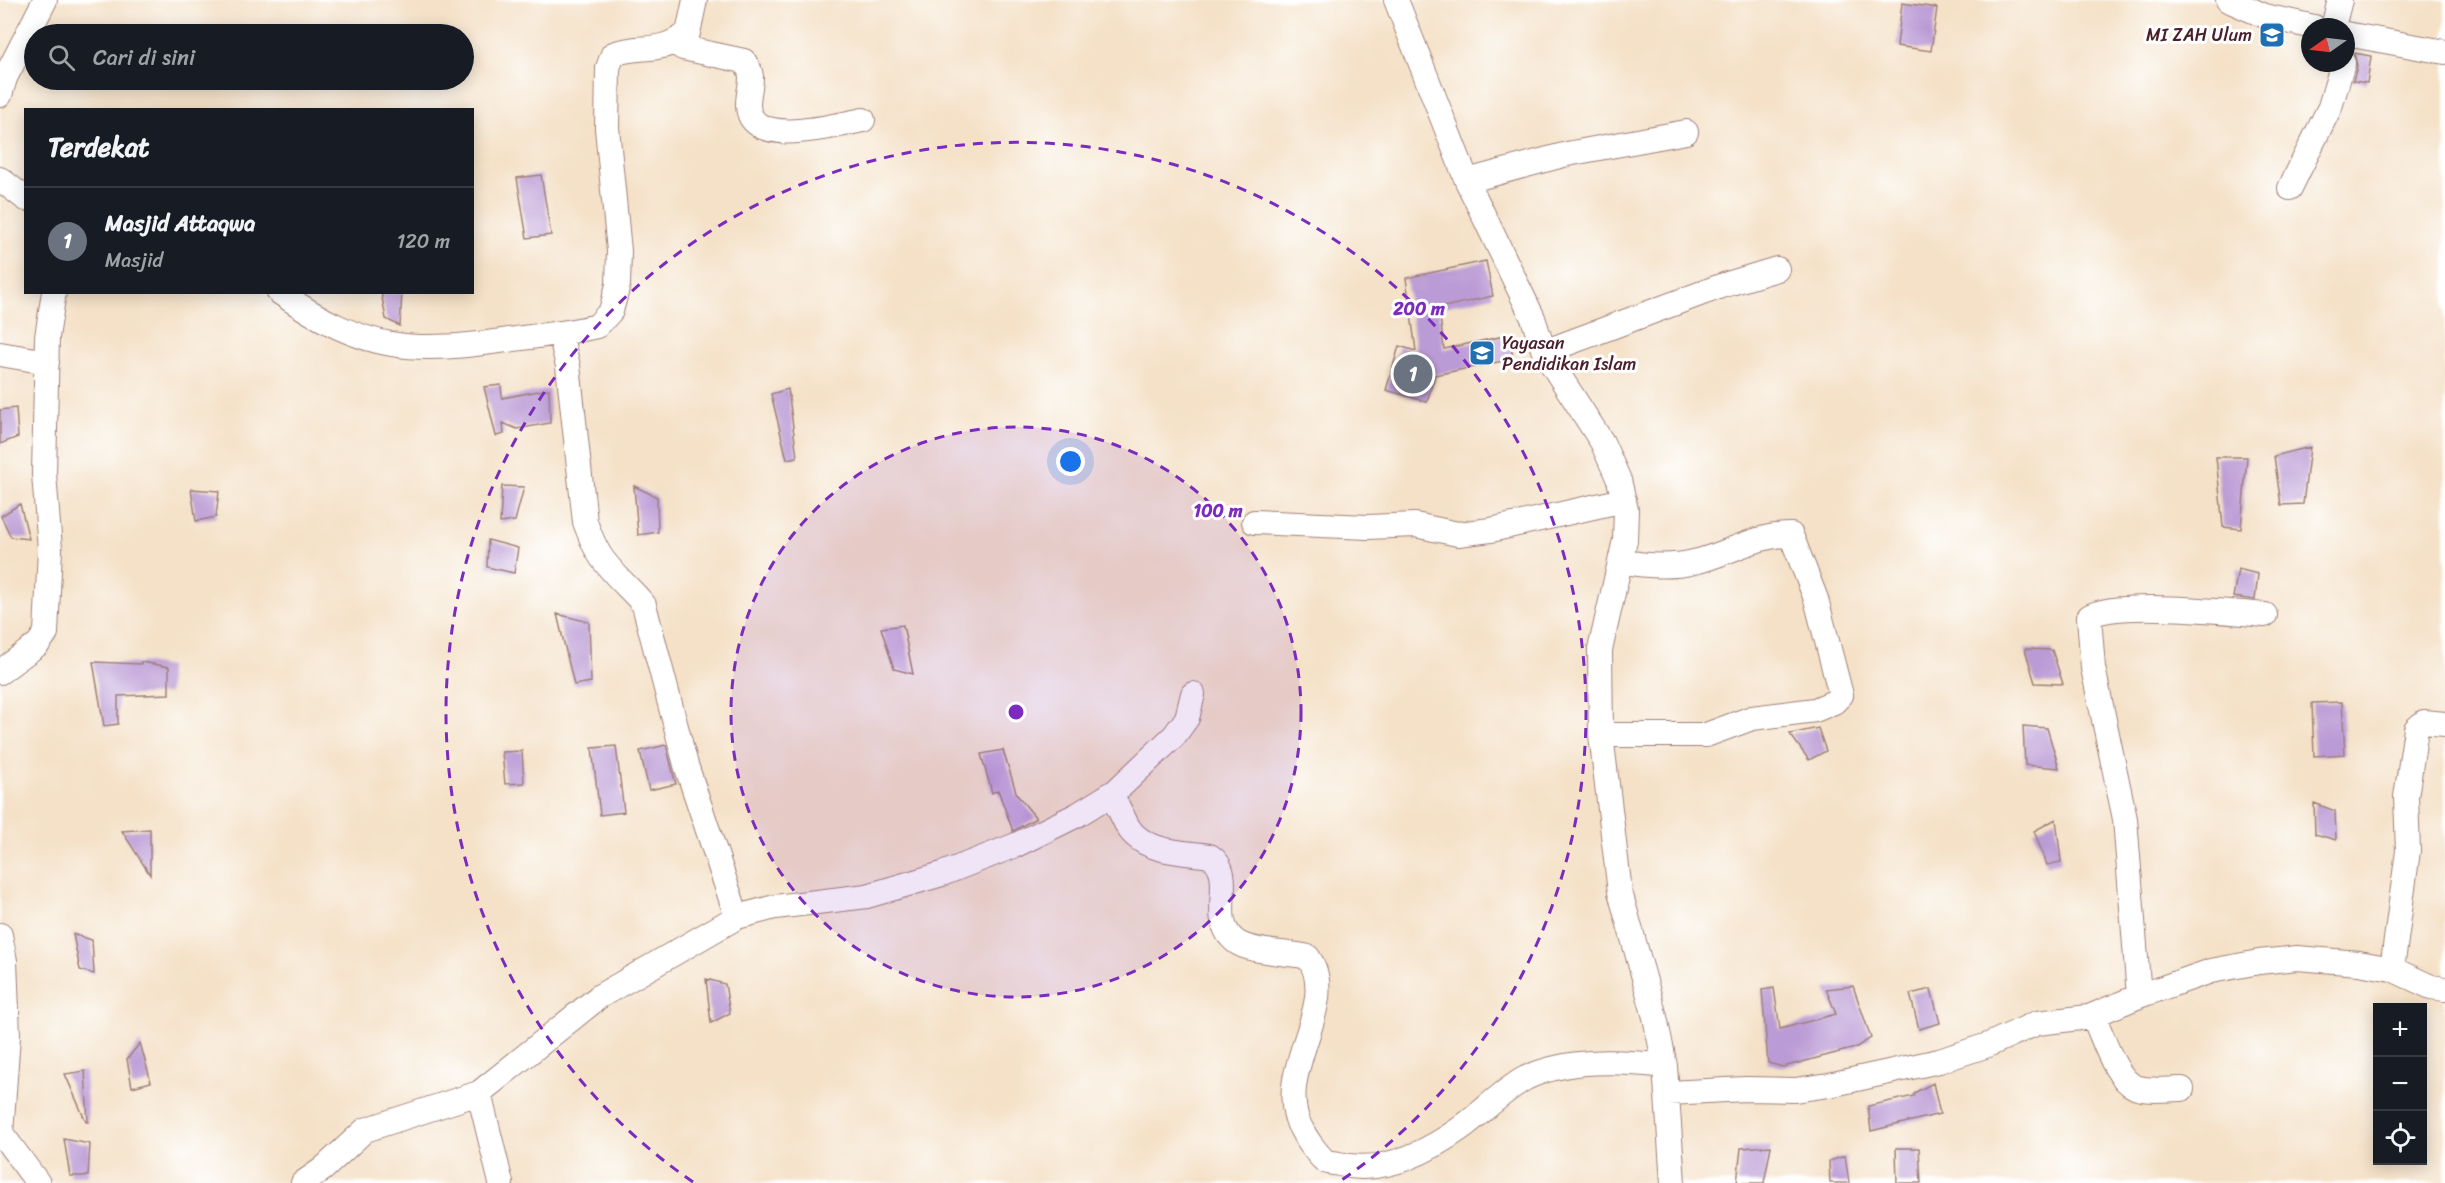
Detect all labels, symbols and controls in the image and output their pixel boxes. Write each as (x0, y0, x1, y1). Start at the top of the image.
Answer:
north arrow (2301, 18, 2355, 72)
place label: MI ZAH Ulum (2146, 19, 2252, 51)
school or university icon: MI ZAH Ulum (2257, 20, 2287, 50)
search box (24, 24, 474, 90)
text: Cari di sini (93, 38, 195, 77)
icon: search (45, 41, 78, 74)
text: Terdekat (48, 124, 149, 170)
text: Masjid Attaqwa (105, 204, 255, 243)
text: 1 (63, 224, 72, 259)
text: 120 m (397, 224, 450, 259)
text: Masjid (105, 243, 163, 278)
text: 200 m (1392, 293, 1445, 325)
place label: Yayasan Pendidikan Islam (1502, 327, 1636, 380)
school or university icon: Yayasan Pendidikan Islam (1467, 338, 1497, 368)
pin: 1 (1394, 352, 1432, 397)
your location (1056, 447, 1085, 476)
text: 100 m (1194, 495, 1243, 527)
centre of rings (1006, 702, 1026, 722)
map controls (2373, 1003, 2427, 1165)
button: + (2373, 1003, 2427, 1057)
button: − (2373, 1057, 2427, 1111)
button: locate (2373, 1111, 2427, 1165)

